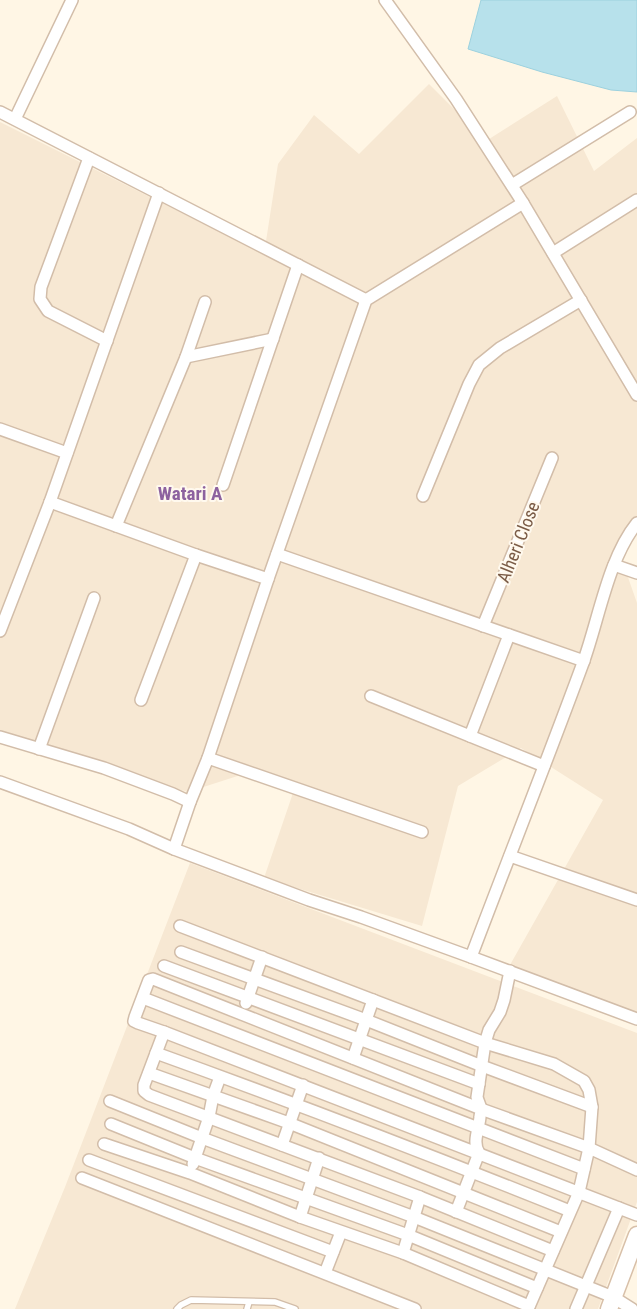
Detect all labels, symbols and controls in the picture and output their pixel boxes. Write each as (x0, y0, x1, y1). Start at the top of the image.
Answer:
district label: Watari A (158, 482, 223, 505)
street label: Alheri Close (492, 498, 544, 586)

